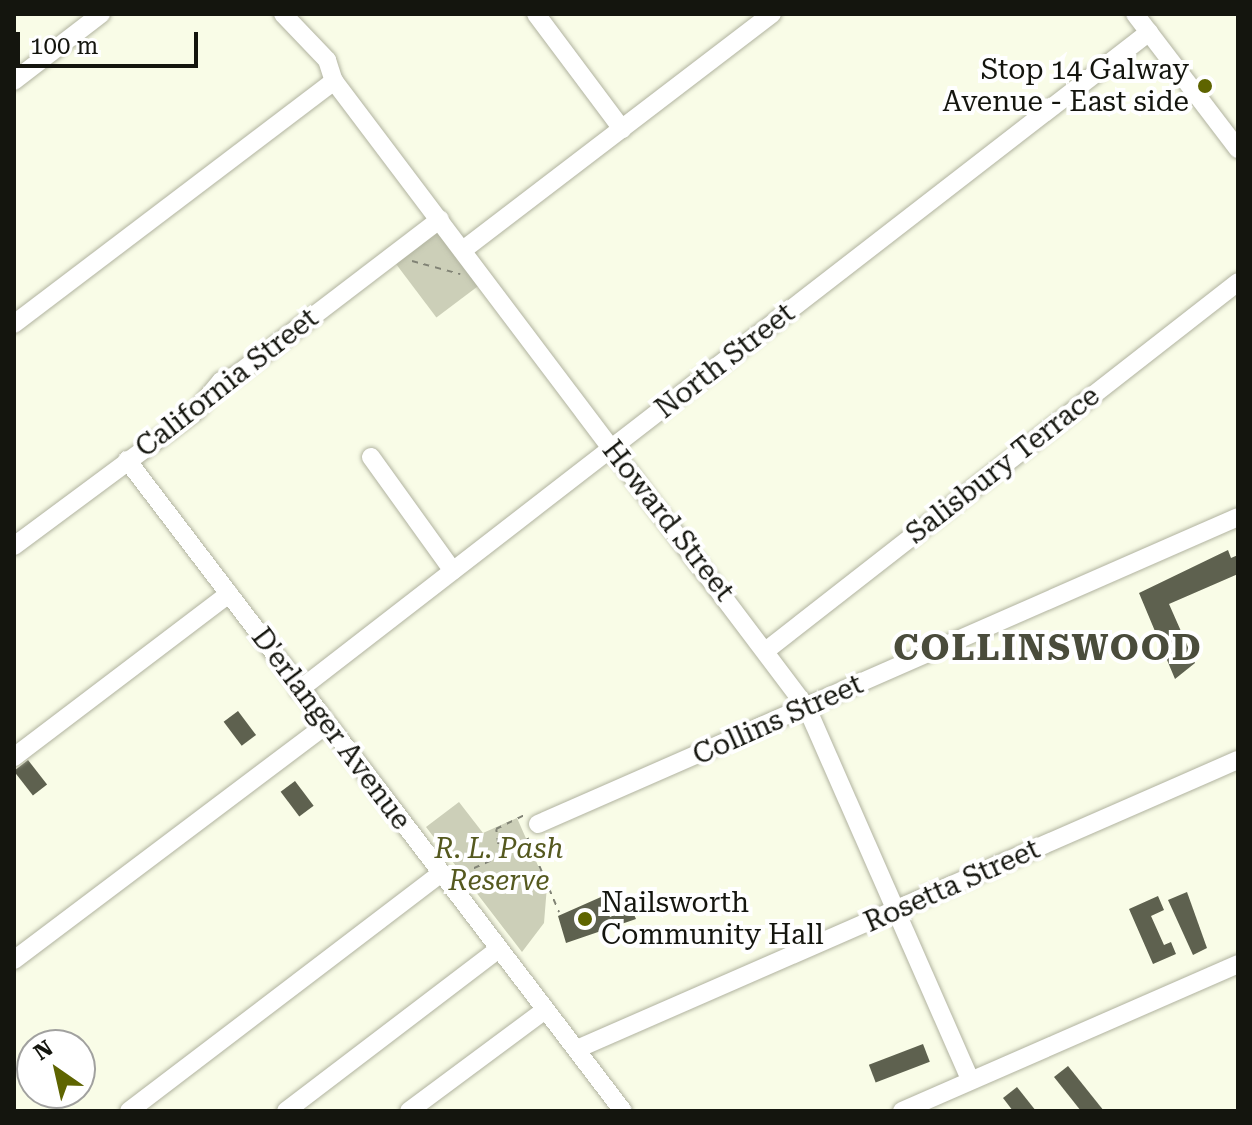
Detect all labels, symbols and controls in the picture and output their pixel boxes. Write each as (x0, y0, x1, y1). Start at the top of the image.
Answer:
scale bar (20, 16, 202, 66)
text: 100 m (30, 32, 98, 60)
place label: Stop 14 Galway Avenue - East side (942, 53, 1189, 119)
marker: Stop 14 Galway Avenue - East side (1196, 77, 1214, 95)
street label: North Street (649, 296, 801, 426)
street label: California Street (129, 301, 325, 465)
street label: Salisbury Terrace (900, 379, 1106, 551)
street label: Howard Street (595, 434, 741, 608)
street label: D'erlanger Avenue (244, 621, 418, 837)
district label: COLLINSWOOD (893, 627, 1203, 671)
street label: Collins Street (688, 668, 868, 772)
park label: R. L. Pash Reserve (435, 832, 563, 898)
street label: Rosetta Street (859, 832, 1045, 940)
place label: Nailsworth Community Hall (601, 886, 824, 952)
marker: Nailsworth Community Hall (576, 910, 594, 928)
north arrow (16, 1029, 96, 1109)
text: N (29, 1035, 57, 1065)

